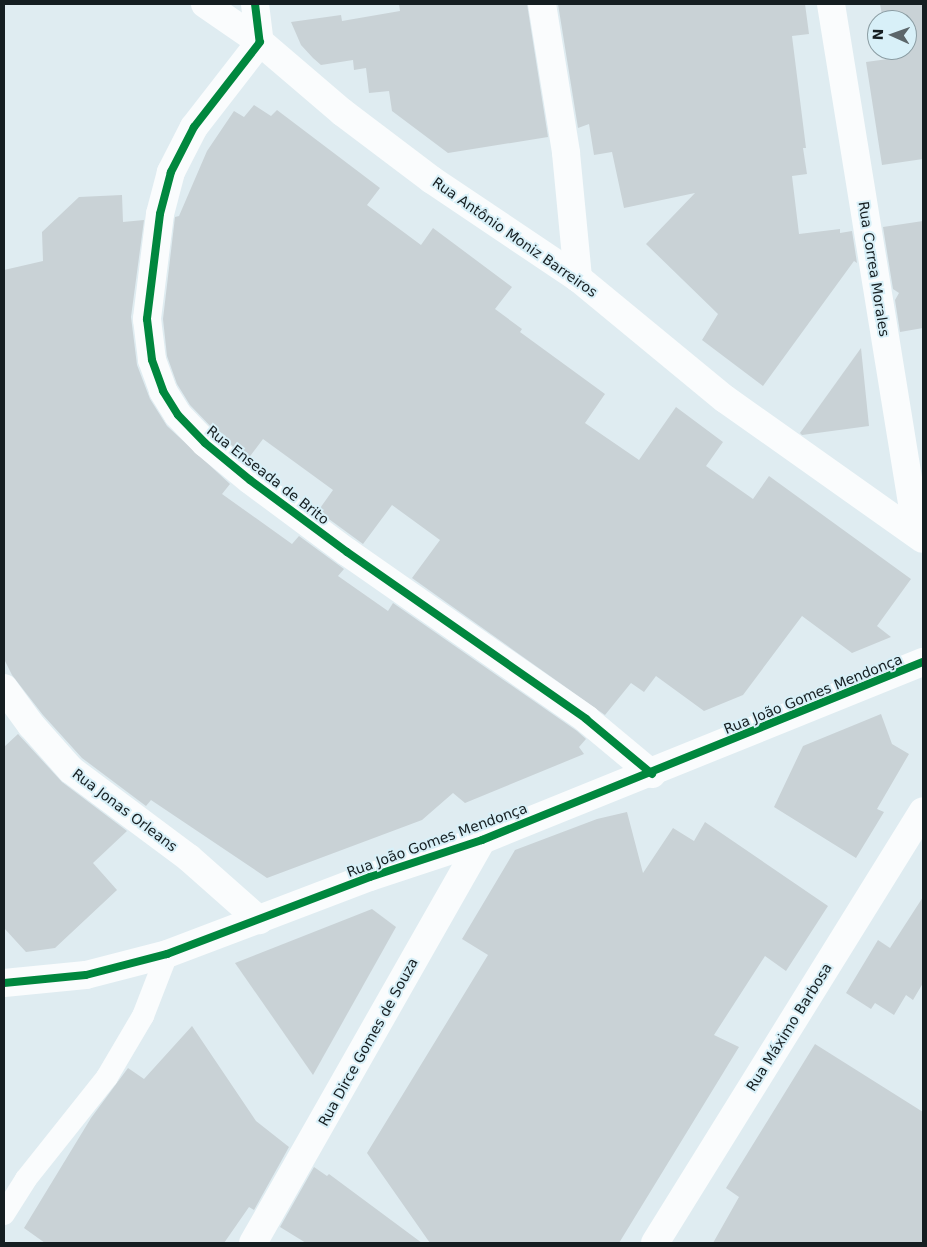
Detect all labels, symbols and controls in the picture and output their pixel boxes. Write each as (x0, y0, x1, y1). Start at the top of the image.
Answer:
north arrow (867, 10, 917, 60)
text: N (870, 28, 886, 41)
street label: Rua Antônio Moniz Barreiros (429, 173, 601, 301)
street label: Rua Correa Morales (855, 200, 893, 338)
street label: Rua Enseada de Brito (204, 422, 332, 528)
street label: Rua João Gomes Mendonça (721, 650, 905, 738)
street label: Rua Jonas Orleans (69, 765, 181, 855)
street label: Rua João Gomes Mendonça (344, 799, 530, 881)
street label: Rua Dirce Gomes de Souza (315, 955, 421, 1129)
street label: Rua Máximo Barbosa (743, 960, 835, 1094)

